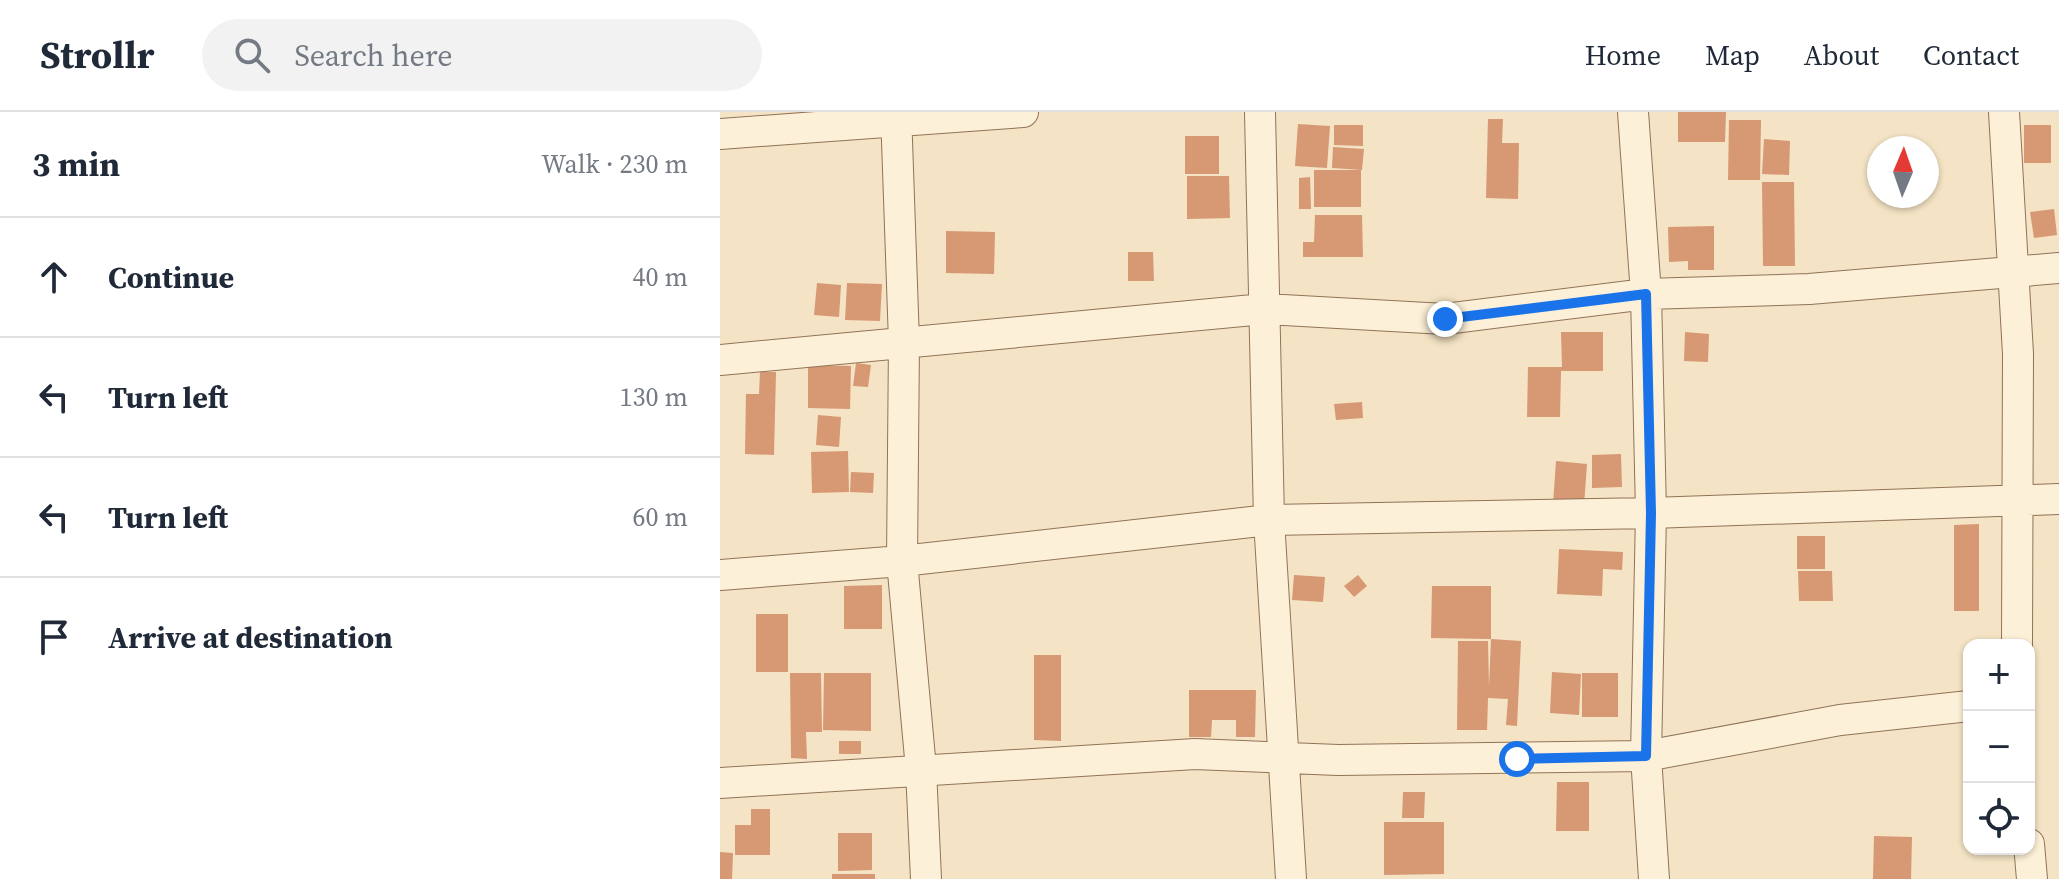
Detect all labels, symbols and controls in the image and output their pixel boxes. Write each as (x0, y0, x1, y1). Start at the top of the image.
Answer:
search box (202, 19, 762, 91)
text: Strollr (40, 29, 154, 81)
icon: search (230, 33, 274, 77)
text: Search here (294, 35, 453, 76)
text: Home (1585, 36, 1661, 74)
text: Map (1705, 36, 1760, 74)
text: About (1804, 36, 1879, 74)
text: Contact (1923, 36, 2019, 74)
north arrow (1867, 136, 1939, 208)
text: 3 min (32, 141, 120, 187)
text: Walk · 230 m (541, 146, 688, 182)
icon: ahead (32, 255, 76, 299)
text: Continue (108, 257, 234, 298)
text: 40 m (633, 259, 688, 295)
route end (1427, 301, 1463, 337)
icon: left (32, 375, 76, 419)
text: Turn left (108, 377, 228, 418)
text: 130 m (620, 379, 688, 415)
icon: left (32, 495, 76, 539)
text: Turn left (108, 497, 228, 538)
text: 60 m (633, 499, 688, 535)
icon: arrive (32, 615, 76, 659)
text: Arrive at destination (108, 617, 393, 658)
map controls (1963, 639, 2035, 855)
button: + (1963, 639, 2035, 711)
button: − (1963, 711, 2035, 783)
route start (1499, 741, 1535, 777)
button: locate (1963, 783, 2035, 855)

